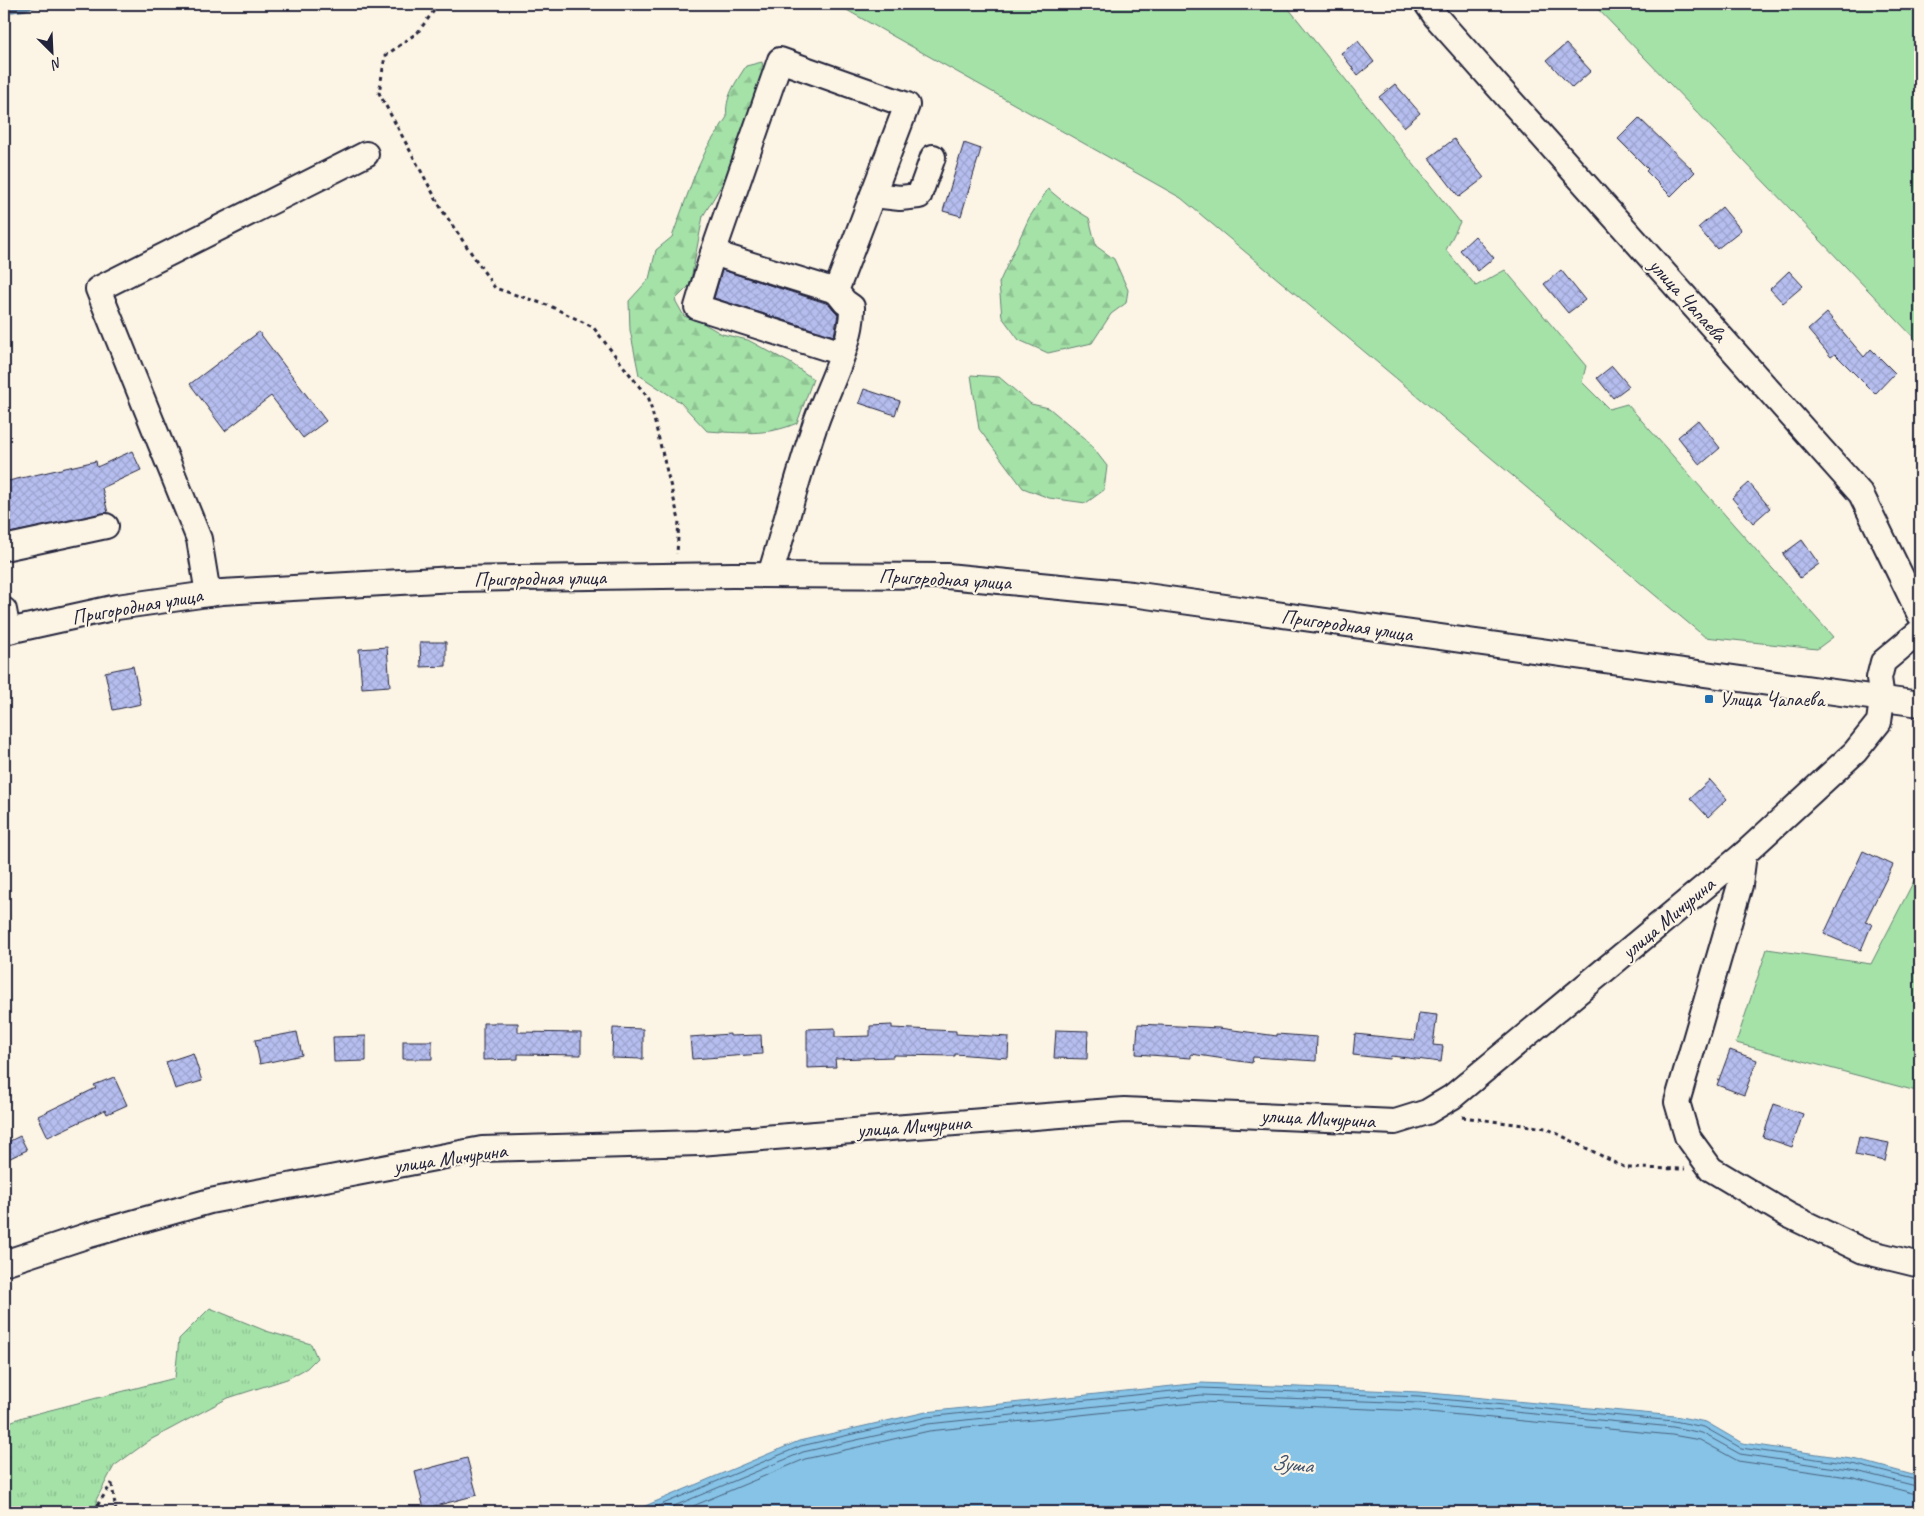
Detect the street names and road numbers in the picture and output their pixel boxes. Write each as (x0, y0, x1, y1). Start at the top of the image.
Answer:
street label: улица Чапаева (1642, 251, 1734, 349)
street label: Пригородная улица (878, 563, 1013, 596)
street label: Пригородная улица (474, 564, 608, 592)
street label: Пригородная улица (70, 581, 206, 630)
street label: Пригородная улица (1280, 603, 1416, 647)
street label: улица Мичурина (1614, 870, 1721, 966)
street label: улица Мичурина (1258, 1102, 1378, 1134)
street label: улица Мичурина (854, 1109, 974, 1143)
street label: улица Мичурина (390, 1137, 510, 1179)

